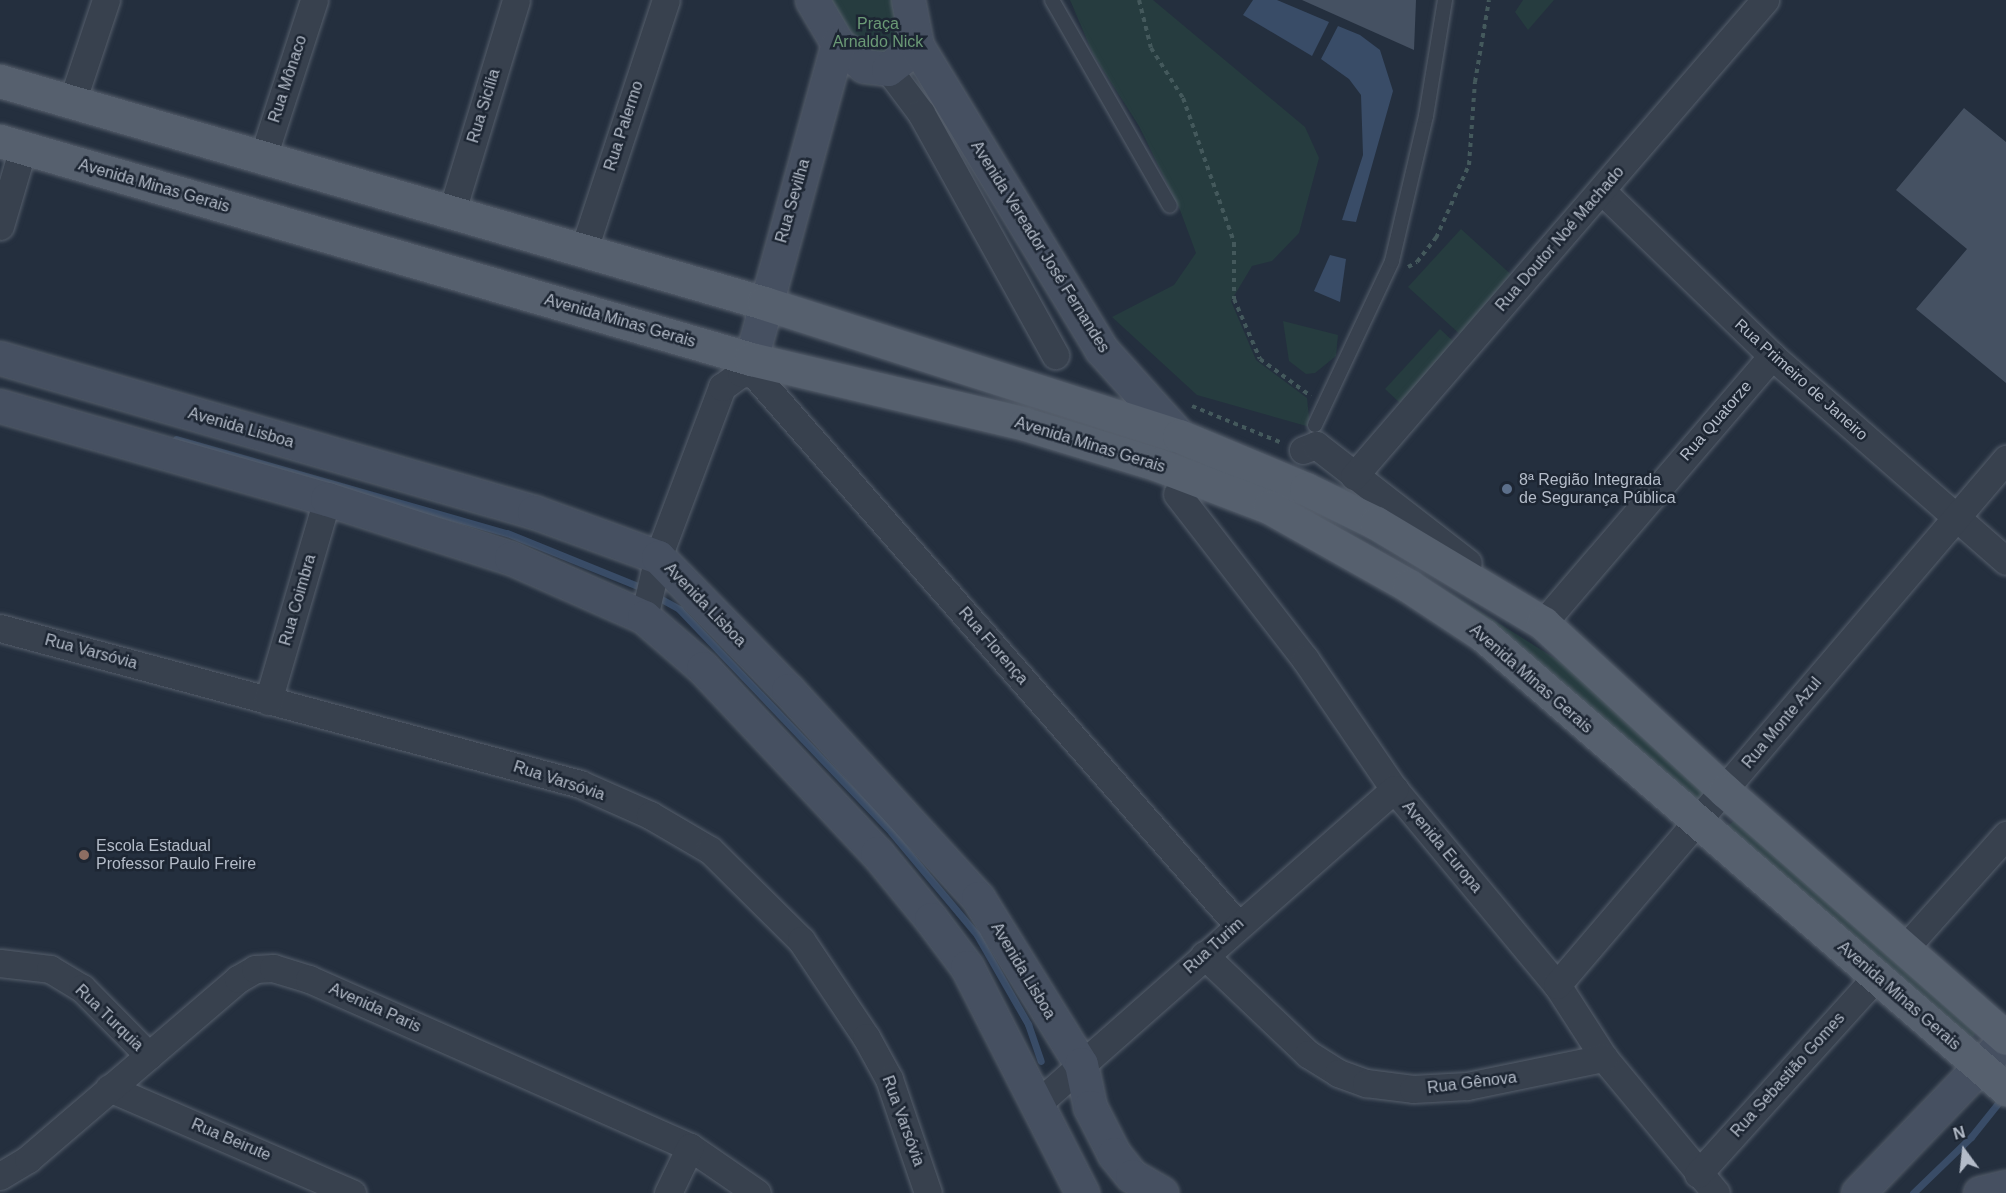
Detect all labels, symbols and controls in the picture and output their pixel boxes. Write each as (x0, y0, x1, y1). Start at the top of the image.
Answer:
park label: Praça Arnaldo Nick (833, 14, 923, 52)
street label: Rua Mônaco (265, 33, 311, 125)
street label: Rua Sicília (464, 67, 504, 145)
street label: Rua Palermo (600, 79, 648, 173)
street label: Avenida Vereador José Fernandes (967, 138, 1113, 356)
street label: Avenida Minas Gerais (76, 155, 232, 217)
street label: Rua Sevilha (772, 157, 814, 245)
street label: Rua Doutor Noé Machado (1492, 163, 1628, 315)
street label: Avenida Minas Gerais (542, 290, 698, 352)
street label: Rua Primeiro de Janeiro (1730, 315, 1872, 445)
street label: Rua Quatorze (1676, 377, 1756, 465)
street label: Avenida Lisboa (186, 404, 296, 452)
street label: Avenida Minas Gerais (1012, 413, 1168, 477)
place label: 8ª Região Integrada de Segurança Pública (1519, 470, 1676, 508)
marker: 8ª Região Integrada de Segurança Pública (1500, 482, 1514, 496)
street label: Rua Coimbra (276, 552, 320, 648)
street label: Avenida Lisboa (660, 559, 750, 651)
street label: Rua Florença (954, 603, 1032, 689)
street label: Avenida Minas Gerais (1466, 621, 1596, 737)
street label: Rua Varsóvia (43, 630, 139, 674)
street label: Rua Monte Azul (1738, 673, 1826, 773)
street label: Rua Varsóvia (511, 757, 607, 805)
street label: Avenida Europa (1398, 797, 1486, 897)
place label: Escola Estadual Professor Paulo Freire (96, 836, 256, 874)
marker: Escola Estadual Professor Paulo Freire (77, 848, 91, 862)
street label: Rua Turim (1180, 914, 1248, 978)
street label: Avenida Lisboa (987, 919, 1059, 1023)
street label: Avenida Minas Gerais (1834, 938, 1964, 1054)
street label: Avenida Paris (326, 979, 424, 1037)
street label: Rua Turquia (71, 981, 147, 1055)
street label: Rua Sebastião Gomes (1727, 1009, 1849, 1141)
street label: Rua Gênova (1426, 1068, 1518, 1098)
street label: Rua Varsóvia (878, 1073, 928, 1169)
street label: Rua Beirute (188, 1115, 274, 1165)
north arrow (1934, 1121, 1994, 1181)
text: N (1951, 1123, 1967, 1143)

